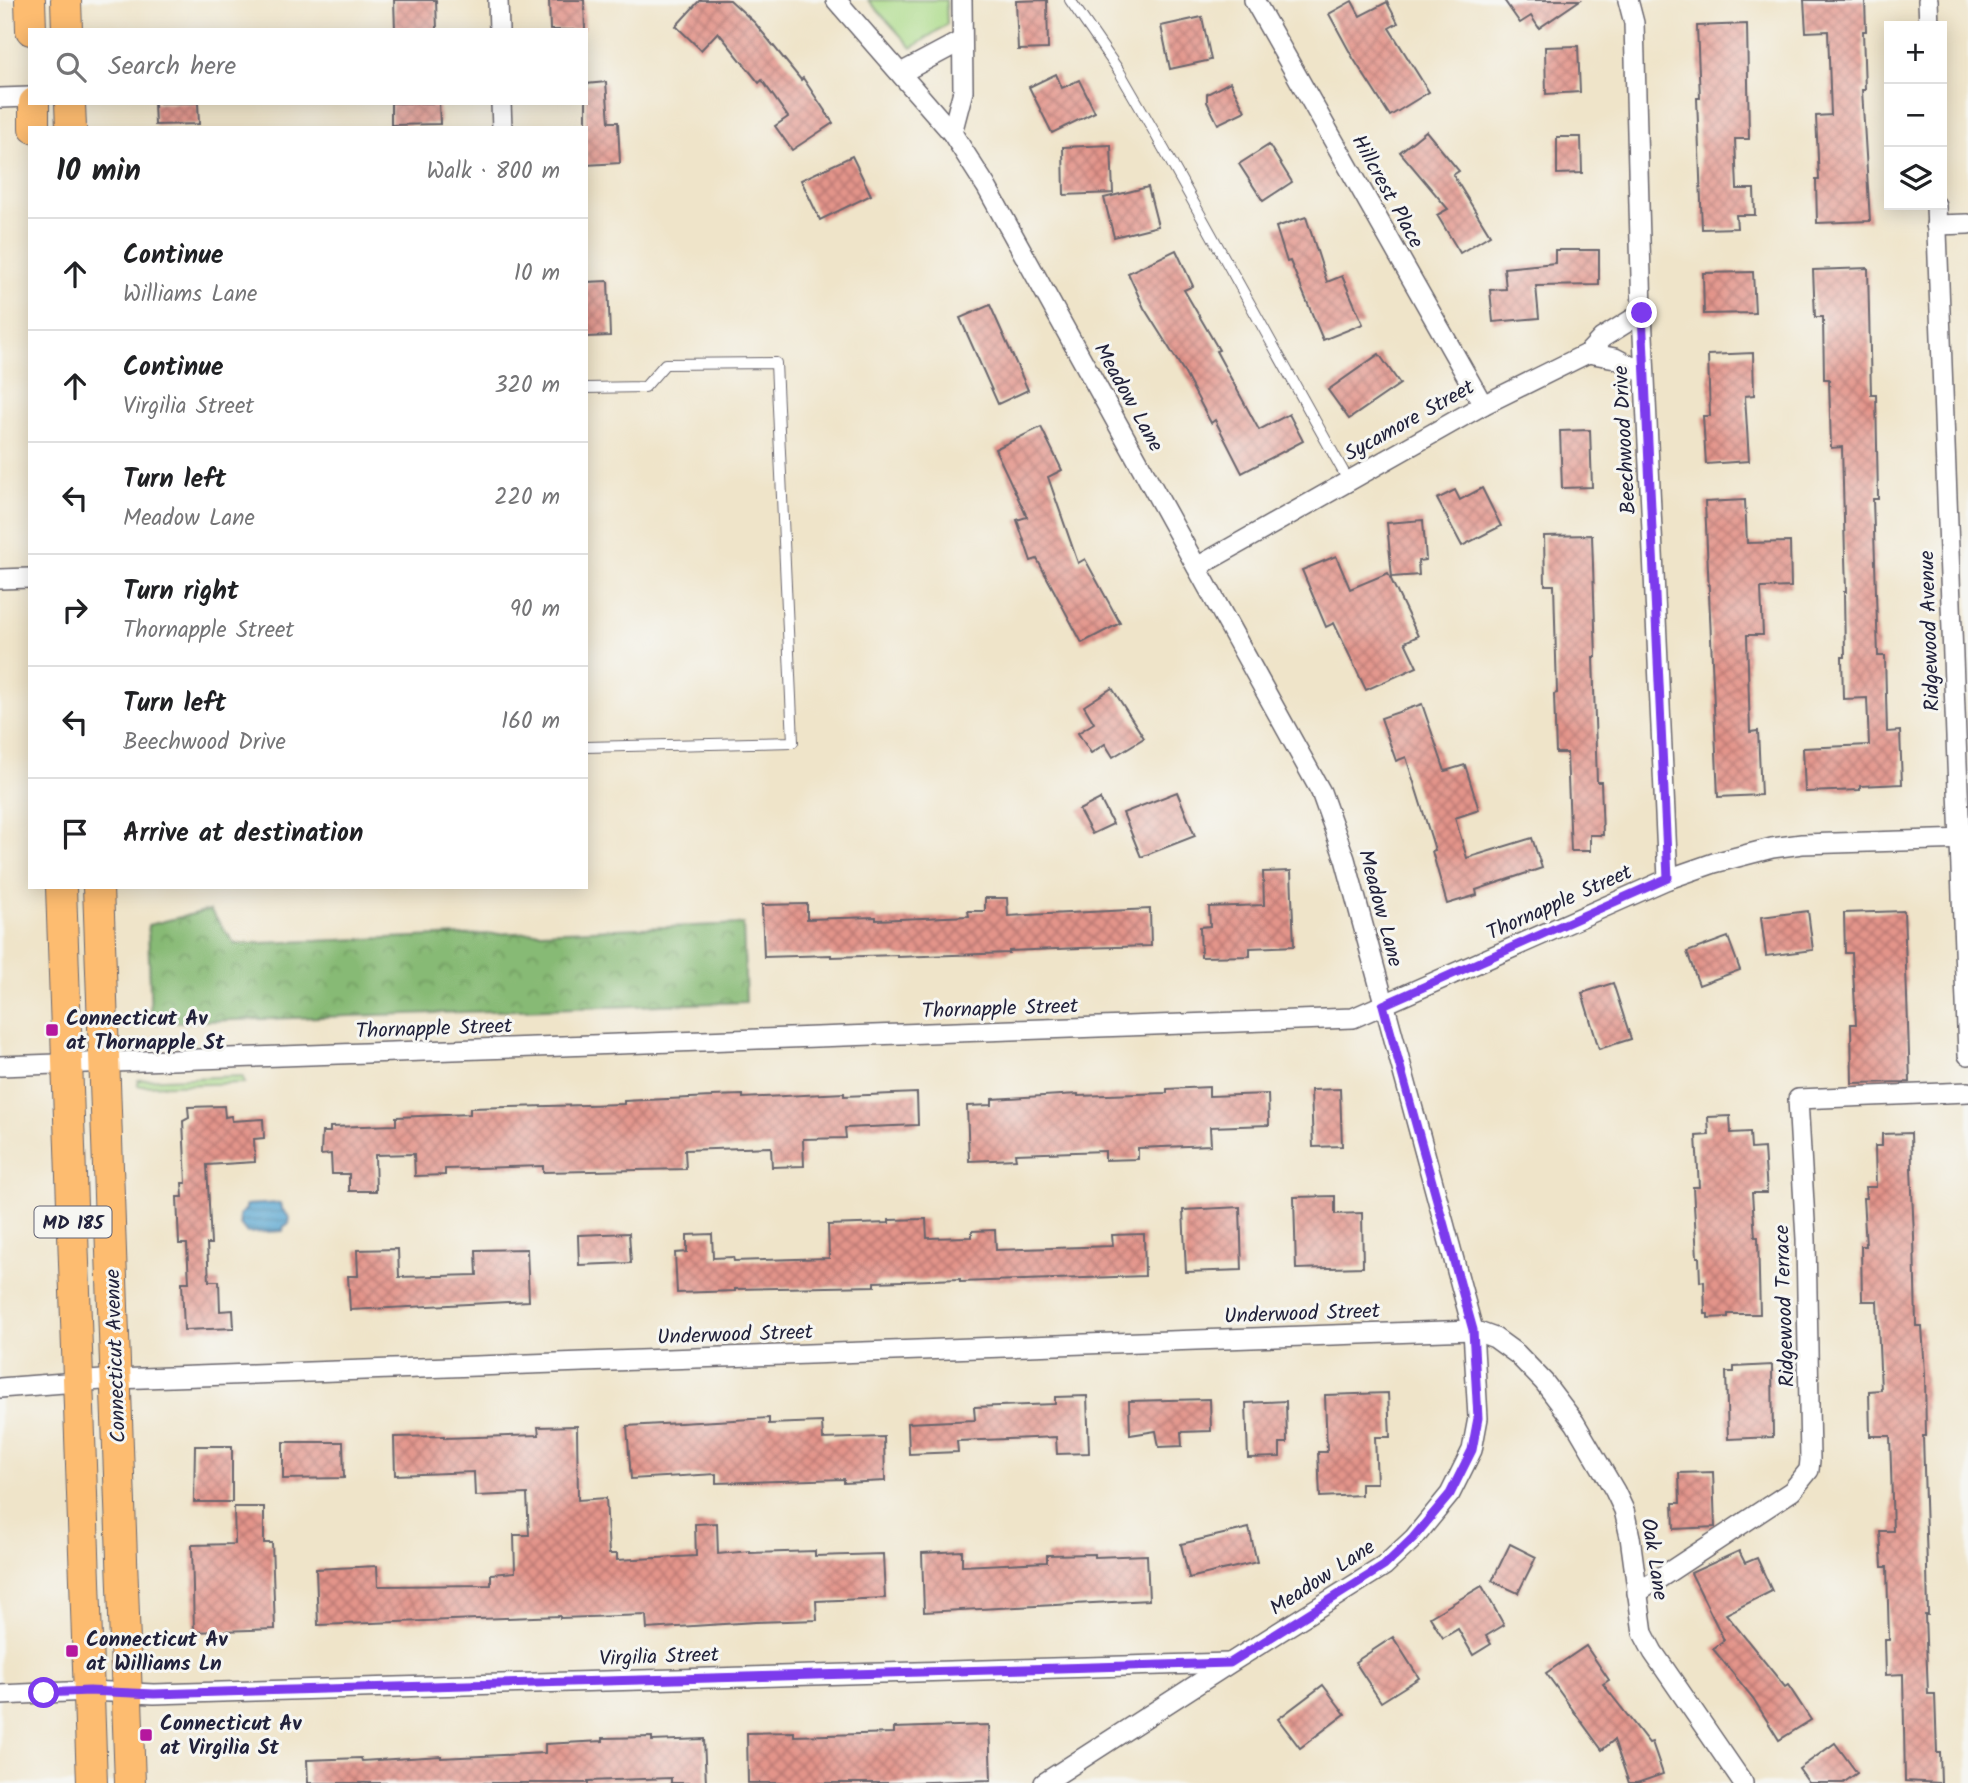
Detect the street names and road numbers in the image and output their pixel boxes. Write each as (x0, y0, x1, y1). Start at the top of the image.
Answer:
street label: Hillcrest Place (1342, 129, 1432, 255)
street label: Meadow Lane (1084, 337, 1172, 459)
street label: Beechwood Drive (1605, 364, 1646, 515)
street label: Sycamore Street (1339, 371, 1482, 471)
street label: Ridgewood Avenue (1911, 549, 1950, 712)
street label: Meadow Lane (1348, 846, 1411, 971)
street label: Thornapple Street (1481, 856, 1639, 950)
street label: Thornapple Street (921, 990, 1080, 1029)
street label: Thornapple Street (355, 1010, 514, 1049)
road number: MD 185 (34, 1206, 112, 1238)
street label: Ridgewood Terrace (1766, 1224, 1805, 1388)
street label: Connecticut Avenue (97, 1268, 136, 1444)
street label: Underwood Street (1224, 1295, 1381, 1334)
street label: Underwood Street (657, 1316, 814, 1355)
street label: Oak Lane (1631, 1516, 1676, 1603)
street label: Meadow Lane (1263, 1531, 1383, 1625)
street label: Virgilia Street (599, 1639, 720, 1676)

